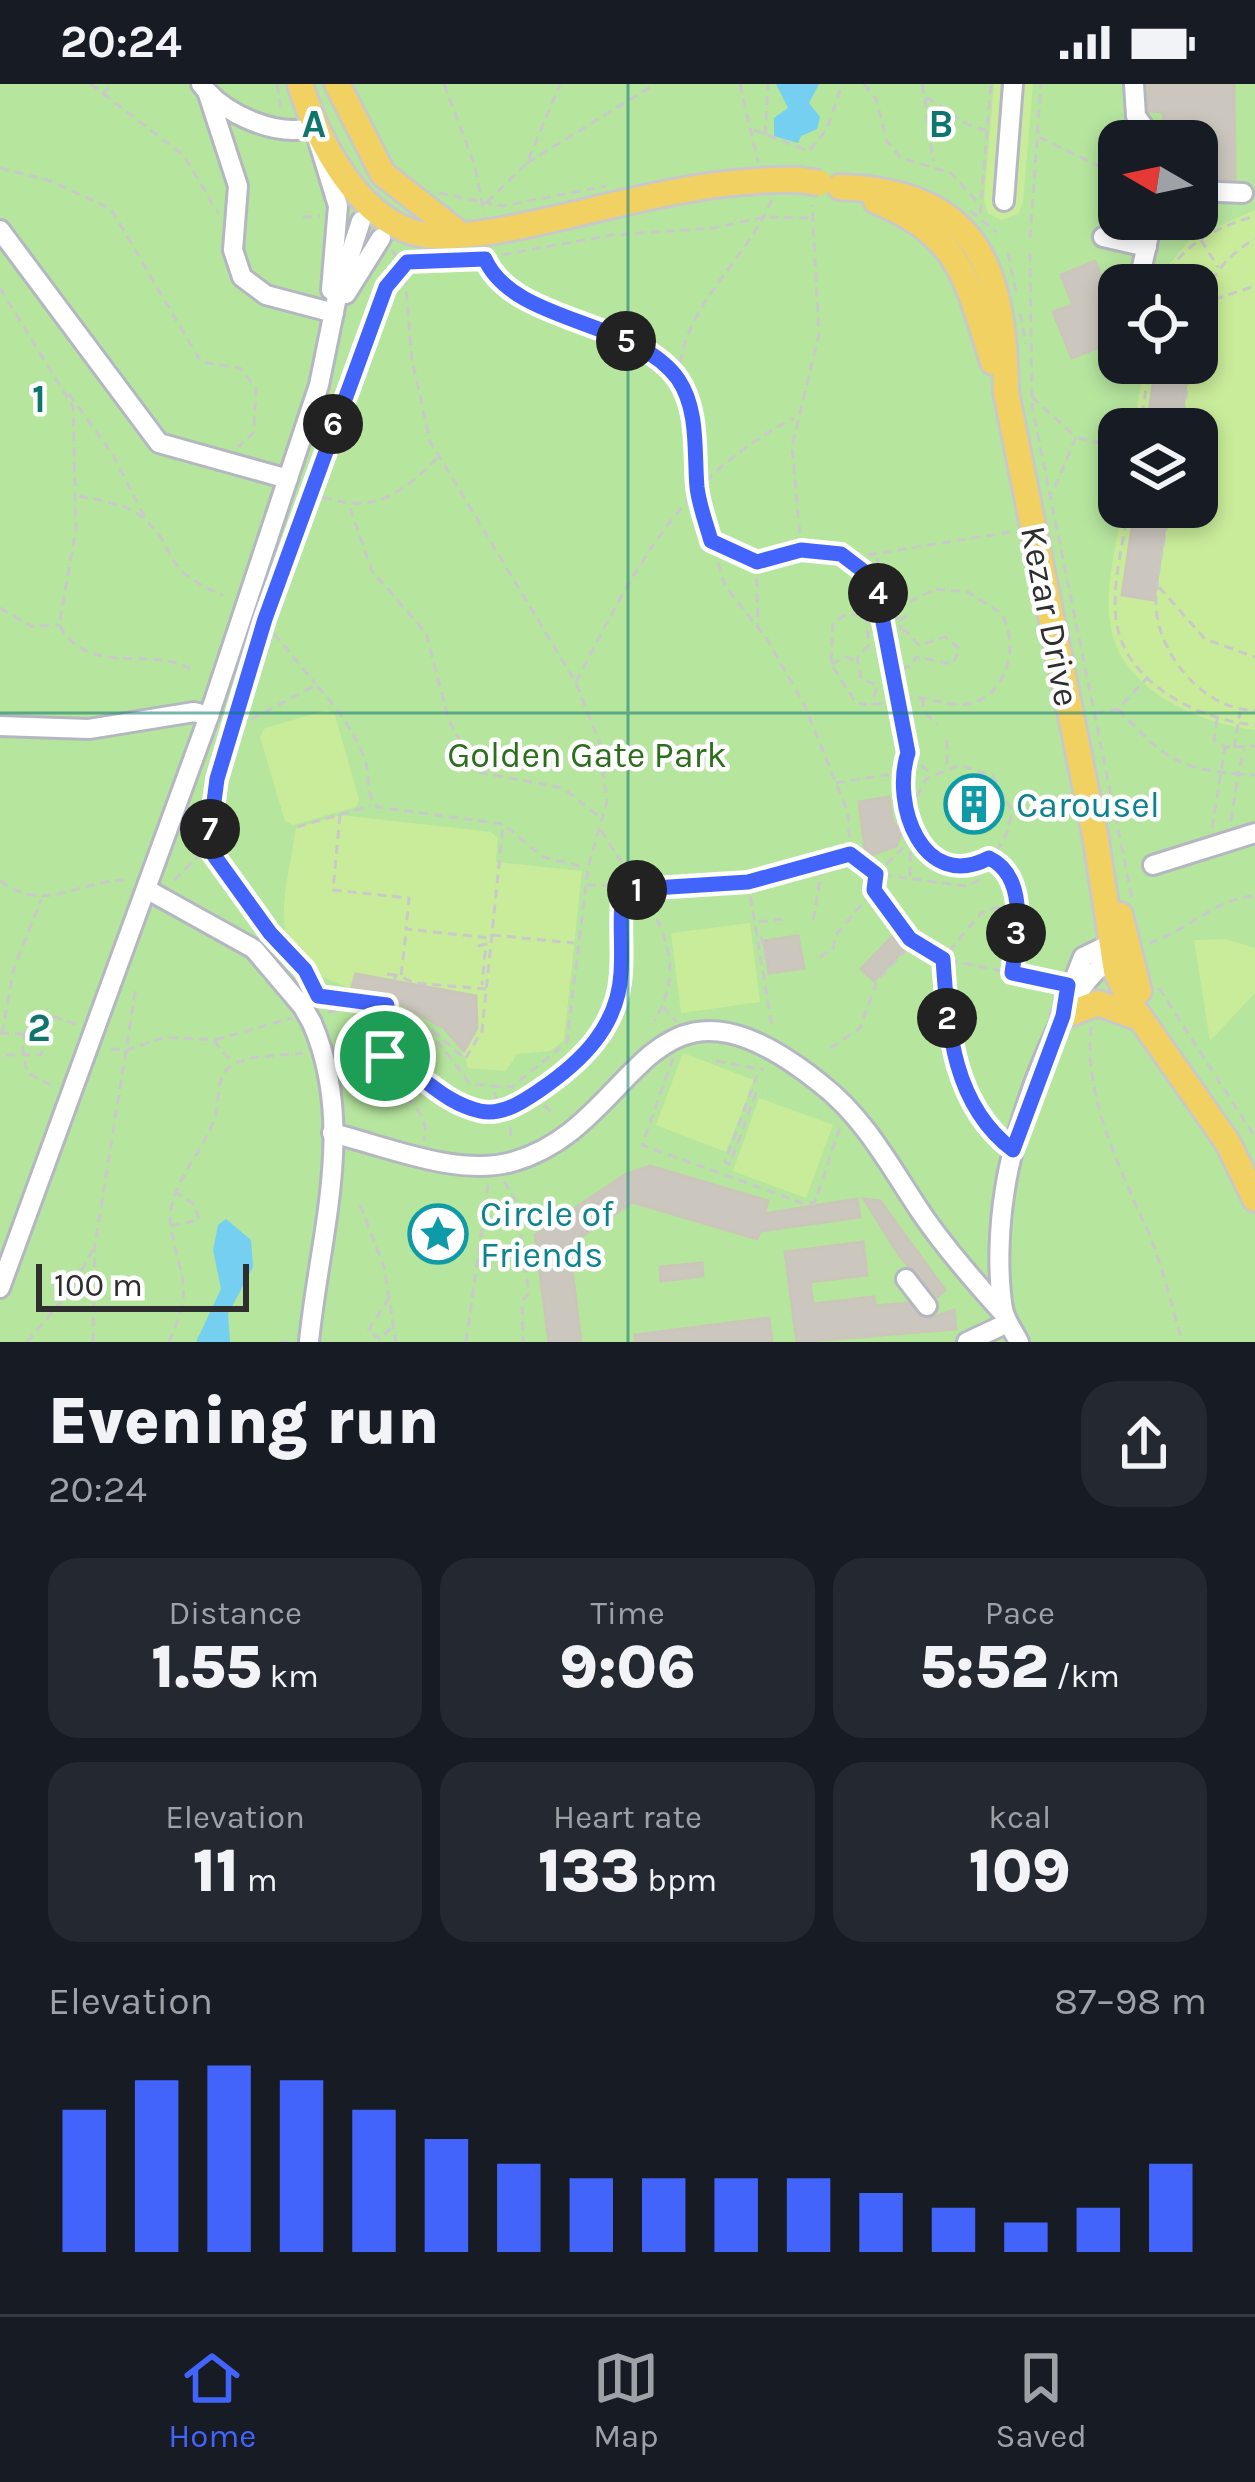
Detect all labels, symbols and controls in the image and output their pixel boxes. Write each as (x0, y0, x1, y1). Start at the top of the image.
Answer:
text: 20:24 (60, 16, 182, 68)
text: A (302, 101, 326, 147)
text: B (928, 101, 954, 147)
north arrow (1098, 120, 1218, 240)
map controls (1098, 120, 1218, 528)
button: locate (1098, 264, 1218, 384)
pin: 5 (596, 311, 656, 371)
text: 5 (616, 322, 636, 360)
text: 1 (32, 376, 46, 422)
pin: 6 (303, 394, 363, 454)
text: 6 (323, 405, 343, 443)
button: layers (1098, 408, 1218, 528)
street label: Kezar Drive (1012, 522, 1088, 710)
pin: 4 (848, 563, 908, 623)
text: 4 (868, 574, 888, 612)
park label: Golden Gate Park (447, 734, 727, 776)
building icon: Carousel (943, 773, 1005, 835)
place label: Carousel (1016, 784, 1160, 826)
pin: 7 (180, 799, 240, 859)
text: 7 (202, 810, 218, 848)
pin: 1 (607, 860, 667, 920)
text: 1 (631, 871, 643, 909)
pin: 3 (986, 903, 1046, 963)
text: 3 (1006, 914, 1026, 952)
pin: 2 (917, 988, 977, 1048)
text: 2 (937, 999, 957, 1037)
text: 2 (27, 1005, 51, 1051)
pin (334, 1005, 436, 1107)
icon: arrive (352, 1023, 418, 1089)
place label: Circle of Friends (480, 1193, 614, 1276)
place icon: Circle of Friends (407, 1203, 469, 1265)
scale bar (36, 1258, 249, 1311)
text: 100 m (54, 1266, 143, 1304)
button: share (1081, 1381, 1207, 1507)
text: Evening run (48, 1382, 439, 1460)
text: 20:24 (48, 1466, 147, 1512)
text: Distance (168, 1594, 302, 1632)
text: Time (590, 1594, 665, 1632)
text: Pace (985, 1594, 1055, 1632)
text: 1.55 (151, 1632, 262, 1702)
text: 9:06 (559, 1632, 696, 1702)
text: 5:52 (920, 1632, 1048, 1702)
text: km (262, 1657, 319, 1695)
text: /km (1048, 1657, 1120, 1695)
text: Elevation (165, 1798, 305, 1836)
text: Heart rate (553, 1798, 702, 1836)
text: kcal (988, 1798, 1051, 1836)
text: 11 (193, 1836, 239, 1906)
text: 133 (538, 1836, 640, 1906)
text: 109 (969, 1836, 1071, 1906)
text: m (239, 1861, 278, 1899)
text: bpm (640, 1861, 717, 1899)
text: Elevation (48, 1978, 213, 2024)
text: 87–98 m (1054, 1978, 1207, 2024)
tab: Home (168, 2345, 256, 2455)
tab: Map (593, 2345, 659, 2455)
tab: Saved (995, 2345, 1087, 2455)

